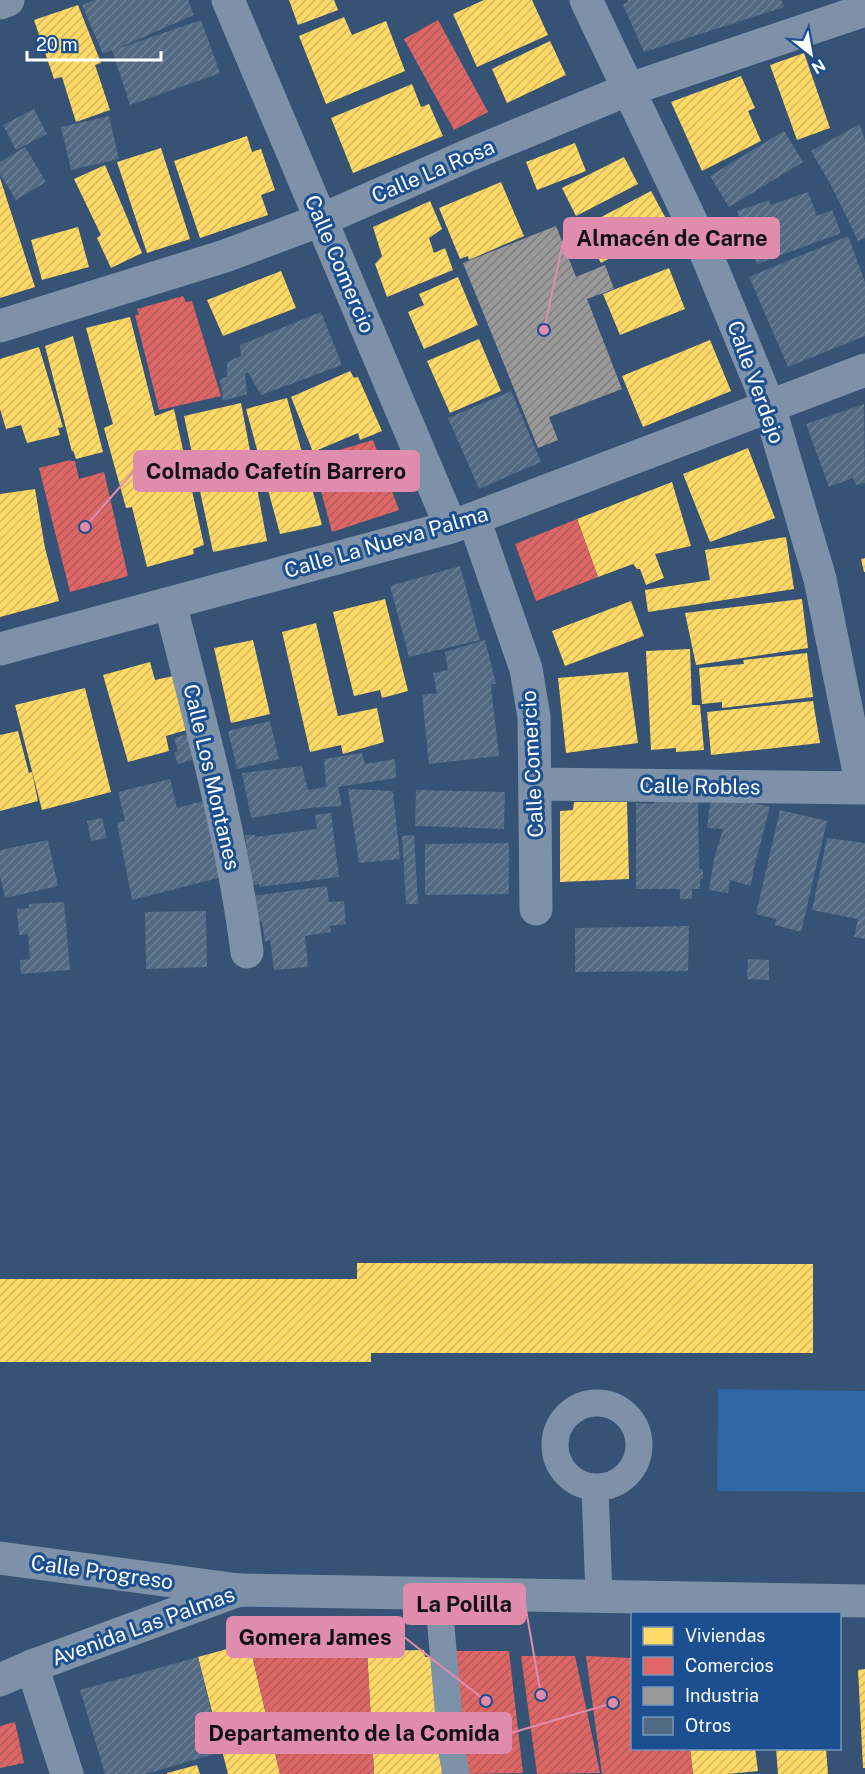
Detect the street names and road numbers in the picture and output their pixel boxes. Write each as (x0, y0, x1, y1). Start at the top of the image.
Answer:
street label: Calle La Rosa (368, 134, 498, 208)
street label: Calle Comercio (300, 191, 380, 337)
street label: Calle Verdejo (722, 317, 790, 447)
street label: Calle La Nueva Palma (281, 501, 491, 583)
street label: Calle Los Montanes (178, 682, 246, 872)
street label: Calle Comercio (516, 690, 548, 838)
street label: Calle Robles (639, 772, 761, 800)
street label: Calle Progreso (29, 1550, 175, 1594)
street label: Avenida Las Palmas (48, 1581, 238, 1671)

